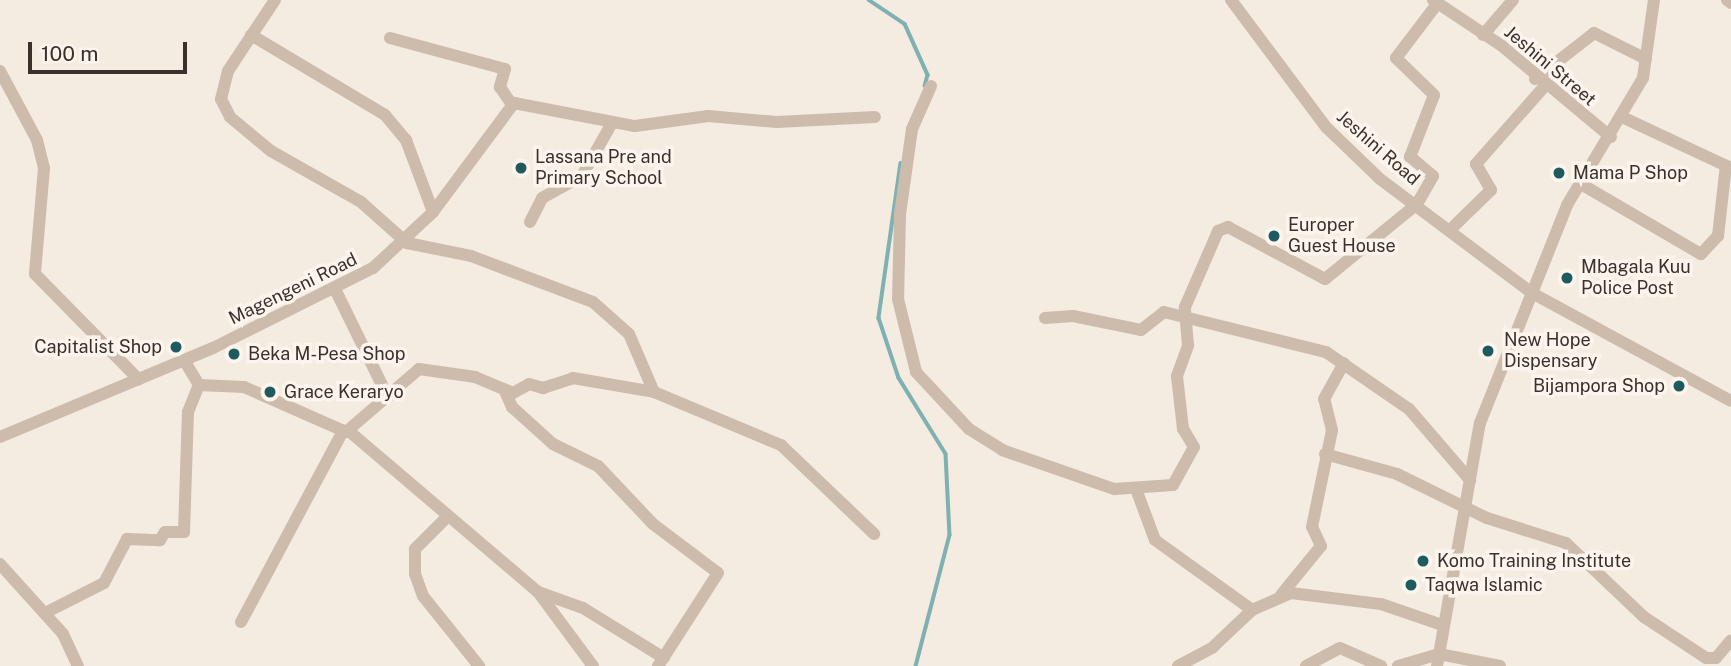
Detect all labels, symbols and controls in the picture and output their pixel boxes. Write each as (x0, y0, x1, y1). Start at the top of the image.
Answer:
street label: Jeshini Street (1500, 21, 1600, 111)
scale bar (32, 28, 191, 72)
text: 100 m (41, 41, 98, 66)
street label: Jeshini Road (1332, 106, 1424, 190)
place label: Lassana Pre and Primary School (535, 147, 672, 190)
marker: Lassana Pre and Primary School (513, 160, 529, 176)
place label: Mama P Shop (1573, 162, 1688, 184)
marker: Mama P Shop (1551, 165, 1567, 181)
place label: Europer Guest House (1288, 215, 1396, 258)
marker: Europer Guest House (1266, 228, 1282, 244)
street label: Magengeni Road (225, 249, 361, 329)
place label: Mbagala Kuu Police Post (1581, 257, 1691, 300)
marker: Mbagala Kuu Police Post (1559, 270, 1575, 286)
place label: New Hope Dispensary (1504, 330, 1597, 372)
place label: Capitalist Shop (34, 336, 162, 358)
marker: Capitalist Shop (168, 339, 184, 355)
marker: New Hope Dispensary (1478, 341, 1498, 361)
place label: Beka M-Pesa Shop (248, 343, 405, 365)
marker: Beka M-Pesa Shop (226, 346, 242, 362)
place label: Bijampora Shop (1533, 375, 1665, 397)
marker: Bijampora Shop (1671, 378, 1687, 394)
place label: Grace Keraryo (284, 381, 404, 403)
marker: Grace Keraryo (262, 384, 278, 400)
place label: Komo Training Institute (1437, 550, 1631, 572)
marker: Komo Training Institute (1415, 553, 1431, 569)
place label: Taqwa Islamic (1425, 574, 1543, 596)
marker: Taqwa Islamic (1403, 577, 1419, 593)

